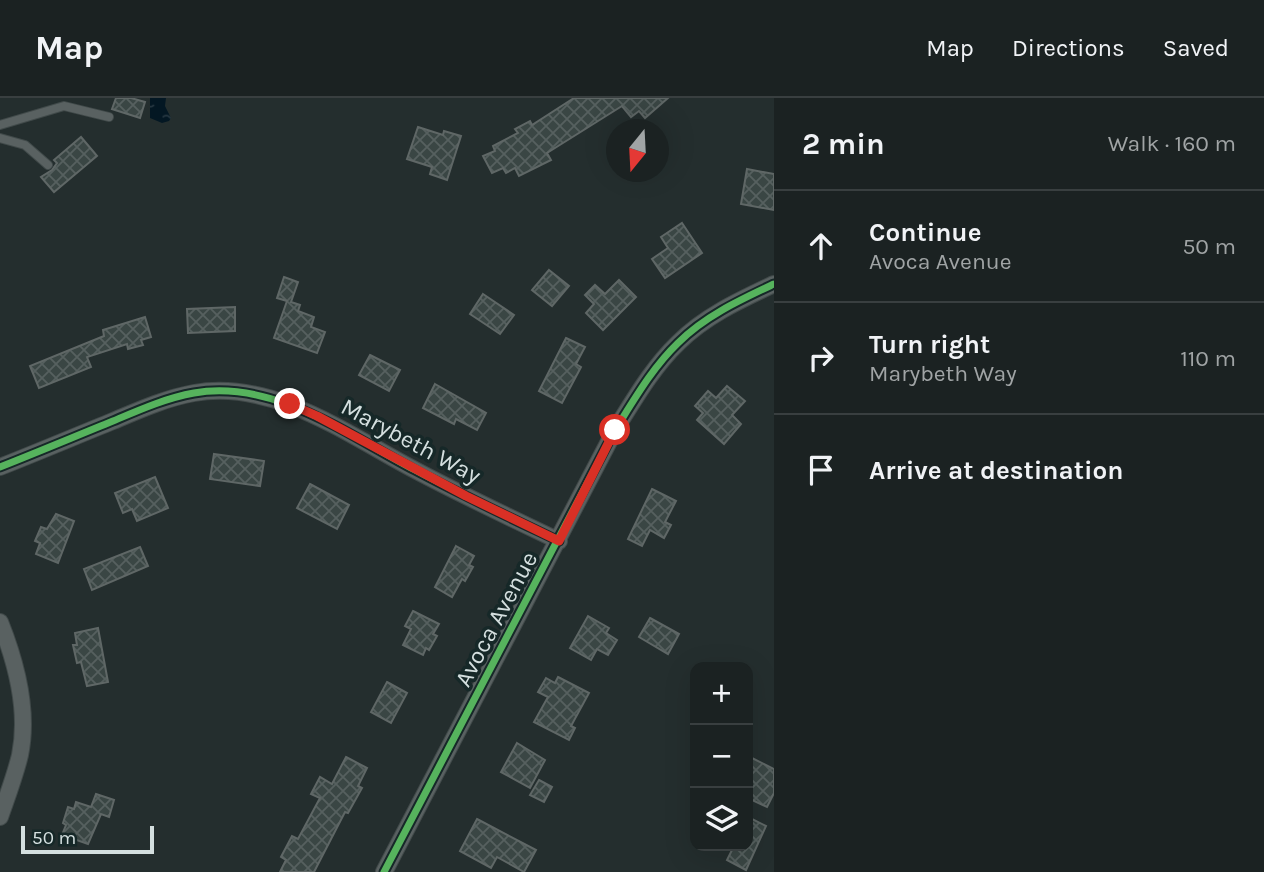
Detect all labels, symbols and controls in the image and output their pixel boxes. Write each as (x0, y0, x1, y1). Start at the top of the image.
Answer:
text: Map (35, 29, 103, 67)
text: Map (926, 34, 974, 62)
text: Directions (1012, 34, 1125, 62)
text: Saved (1163, 34, 1229, 62)
north arrow (606, 119, 669, 182)
text: 2 min (802, 126, 885, 162)
text: Walk · 160 m (1108, 130, 1236, 157)
text: Continue (869, 217, 981, 248)
icon: ahead (802, 227, 840, 265)
text: 50 m (1182, 233, 1236, 260)
text: Avoca Avenue (869, 248, 1012, 275)
text: Turn right (869, 329, 990, 360)
icon: right (802, 339, 840, 377)
text: 110 m (1180, 345, 1236, 372)
text: Marybeth Way (869, 360, 1017, 387)
route end (274, 388, 305, 419)
street label: Marybeth Way (336, 392, 486, 490)
route start (599, 414, 630, 445)
icon: arrive (802, 451, 840, 489)
text: Arrive at destination (869, 455, 1123, 486)
street label: Avoca Avenue (449, 547, 543, 691)
map controls (690, 662, 753, 851)
button: + (690, 662, 753, 725)
button: − (690, 725, 753, 788)
button: layers (690, 788, 753, 851)
scale bar (21, 823, 154, 855)
text: 50 m (32, 827, 76, 849)

